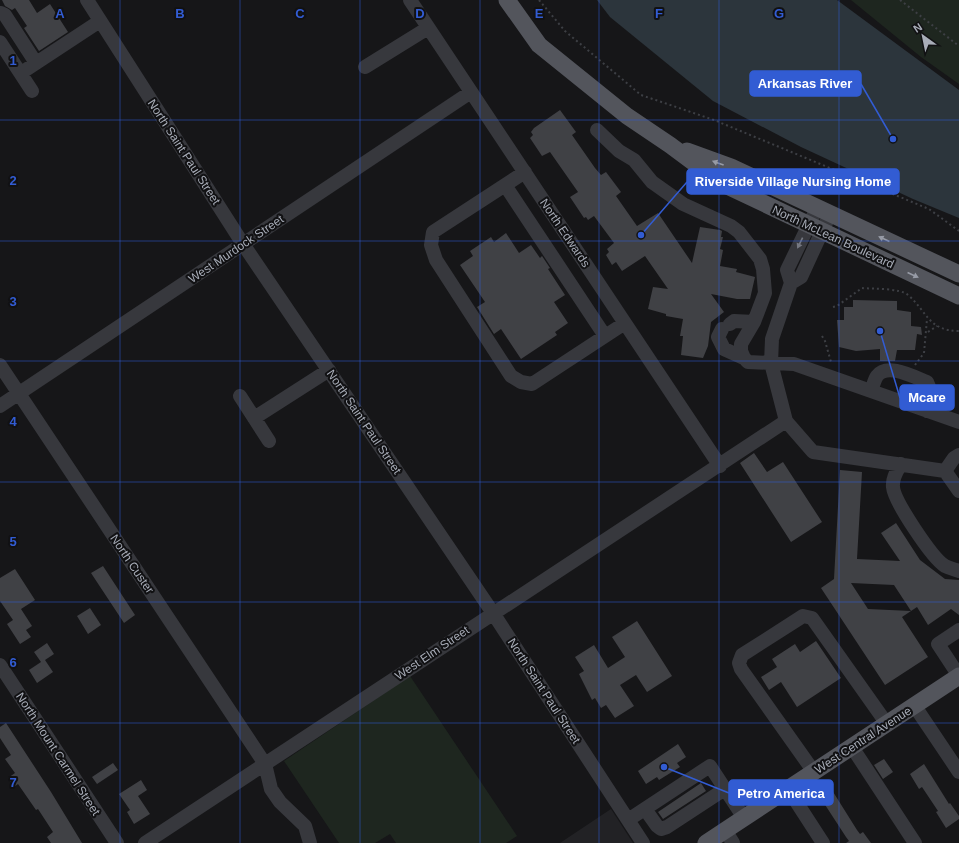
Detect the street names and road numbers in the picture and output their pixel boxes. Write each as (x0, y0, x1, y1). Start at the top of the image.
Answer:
street label: North Saint Paul Street (145, 97, 224, 208)
street label: North Edwards (537, 196, 593, 270)
street label: North McLean Boulevard (770, 203, 896, 271)
street label: West Murdock Street (186, 212, 287, 286)
street label: North Saint Paul Street (324, 367, 404, 477)
street label: North Custer (107, 532, 157, 596)
street label: West Elm Street (392, 623, 472, 683)
street label: North Saint Paul Street (505, 636, 584, 747)
street label: North Mount Carmel Street (13, 690, 103, 818)
street label: West Central Avenue (812, 703, 914, 776)

